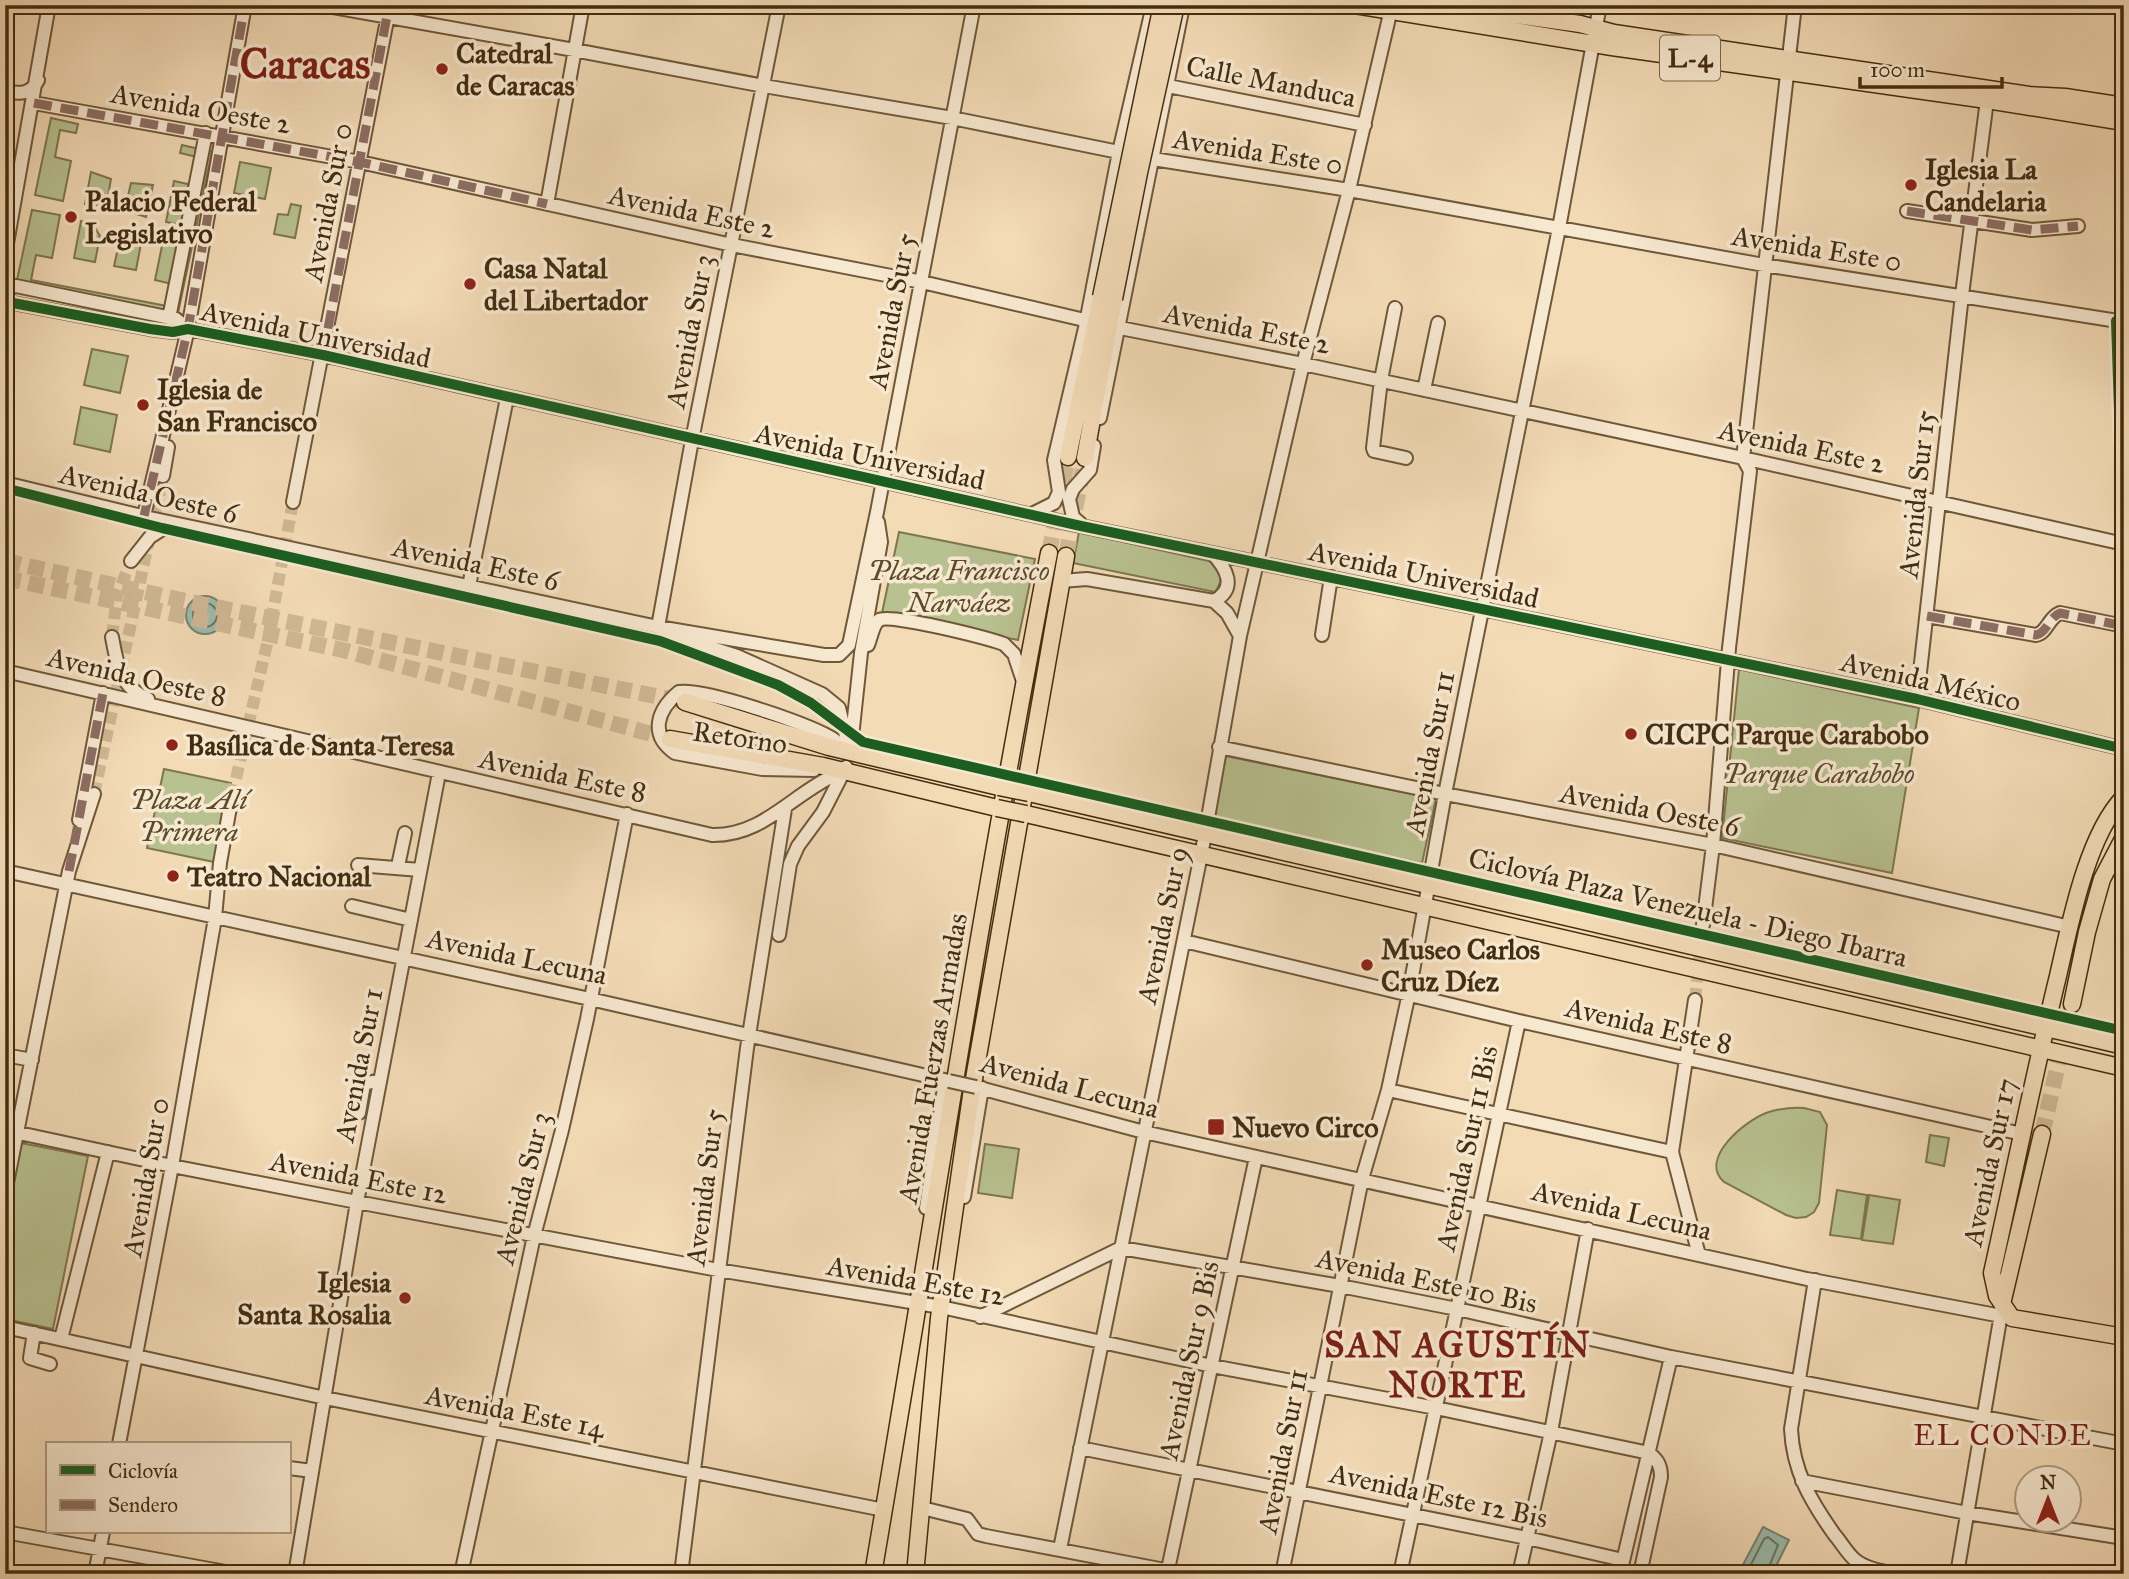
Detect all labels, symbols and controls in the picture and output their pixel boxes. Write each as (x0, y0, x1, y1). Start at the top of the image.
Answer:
place label: Catedral de Caracas (456, 36, 575, 103)
road number: L-4 (1660, 36, 1720, 80)
district label: Caracas (240, 38, 370, 90)
scale bar (1860, 46, 2001, 90)
street label: Calle Manduca (1183, 48, 1359, 115)
text: 100 m (1870, 57, 1925, 83)
marker: Catedral de Caracas (434, 61, 450, 77)
street label: Avenida Oeste 2 (107, 75, 294, 142)
street label: Avenida Sur 0 (295, 120, 360, 285)
street label: Avenida Este 0 (1170, 121, 1345, 182)
place label: Iglesia La Candelaria (1925, 152, 2047, 219)
street label: Avenida Este 2 (605, 177, 778, 246)
marker: Iglesia La Candelaria (1903, 177, 1919, 193)
place label: Palacio Federal Legislativo (85, 184, 257, 251)
marker: Palacio Federal Legislativo (63, 209, 79, 225)
street label: Avenida Este 0 (1729, 218, 1904, 279)
street label: Avenida Sur 5 (859, 230, 924, 393)
place label: Casa Natal del Libertador (484, 251, 648, 318)
street label: Avenida Sur 3 (657, 251, 722, 412)
marker: Casa Natal del Libertador (462, 276, 478, 292)
street label: Avenida Universidad (197, 293, 434, 376)
street label: Avenida Este 2 (1160, 295, 1333, 362)
place label: Iglesia de San Francisco (157, 372, 317, 439)
marker: Iglesia de San Francisco (135, 397, 151, 413)
street label: Avenida Sur 15 (1890, 408, 1943, 581)
street label: Avenida Este 2 (1715, 412, 1888, 481)
street label: Avenida Universidad (751, 415, 988, 498)
street label: Avenida Oeste 6 (55, 456, 243, 531)
street label: Avenida Este 6 (388, 529, 564, 599)
street label: Avenida Universidad (1305, 533, 1542, 616)
park label: Plaza Francisco Narváez (868, 553, 1050, 620)
street label: Avenida Oeste 8 (43, 639, 230, 714)
street label: Avenida México (1837, 644, 2024, 719)
street label: Avenida Sur 11 (1396, 668, 1463, 839)
street label: Retorno (690, 714, 790, 761)
place label: CICPC Parque Carabobo (1645, 717, 1929, 752)
marker: CICPC Parque Carabobo (1623, 726, 1639, 742)
place label: Basílica de Santa Teresa (186, 728, 455, 763)
marker: Basílica de Santa Teresa (164, 737, 180, 753)
street label: Avenida Este 8 (475, 741, 650, 810)
park label: Parque Carabobo (1723, 756, 1915, 791)
street label: Avenida Oeste 6 (1556, 775, 1744, 844)
park label: Plaza Alí Primera (130, 782, 253, 849)
street label: Ciclovía Plaza Venezuela - Diego Ibarra (1465, 840, 1911, 975)
street label: Avenida Sur 9 (1129, 843, 1196, 1008)
place label: Teatro Nacional (187, 859, 372, 894)
marker: Teatro Nacional (165, 868, 181, 884)
street label: Avenida Fuerzas Armadas (890, 910, 975, 1207)
street label: Avenida Lecuna (423, 920, 610, 993)
place label: Museo Carlos Cruz Díez (1381, 932, 1540, 999)
marker: Museo Carlos Cruz Díez (1359, 957, 1375, 973)
street label: Avenida Sur 1 (326, 985, 391, 1146)
street label: Avenida Este 8 (1561, 989, 1736, 1062)
street label: Avenida Sur 11 Bis (1427, 1042, 1505, 1255)
street label: Avenida Lecuna (976, 1045, 1163, 1126)
street label: Avenida Sur 17 (1954, 1075, 2024, 1250)
street label: Avenida Sur 0 (114, 1095, 177, 1260)
street label: Avenida Sur 5 (677, 1107, 731, 1268)
street label: Avenida Sur 3 (486, 1108, 558, 1269)
place label: Nuevo Circo (1232, 1110, 1379, 1145)
marker: Nuevo Circo (1206, 1117, 1226, 1137)
street label: Avenida Este 12 (266, 1143, 451, 1212)
street label: Avenida Lecuna (1528, 1173, 1715, 1248)
street label: Avenida Este 10 Bis (1312, 1240, 1540, 1321)
street label: Avenida Este 12 (823, 1247, 1008, 1313)
street label: Avenida Sur 9 Bis (1150, 1258, 1227, 1464)
place label: Iglesia Santa Rosalia (237, 1265, 392, 1332)
marker: Iglesia Santa Rosalia (397, 1290, 413, 1306)
district label: SAN AGUSTÍN NORTE (1324, 1321, 1592, 1407)
street label: Avenida Sur 11 (1249, 1366, 1316, 1537)
street label: Avenida Este 14 (421, 1377, 609, 1446)
district label: EL CONDE (1913, 1417, 2093, 1453)
legend (46, 1442, 290, 1534)
street label: Avenida Este 12 Bis (1326, 1455, 1551, 1536)
text: Ciclovía (108, 1458, 178, 1484)
north arrow (2014, 1464, 2084, 1534)
text: N (2040, 1471, 2056, 1494)
text: Sendero (108, 1492, 178, 1518)

